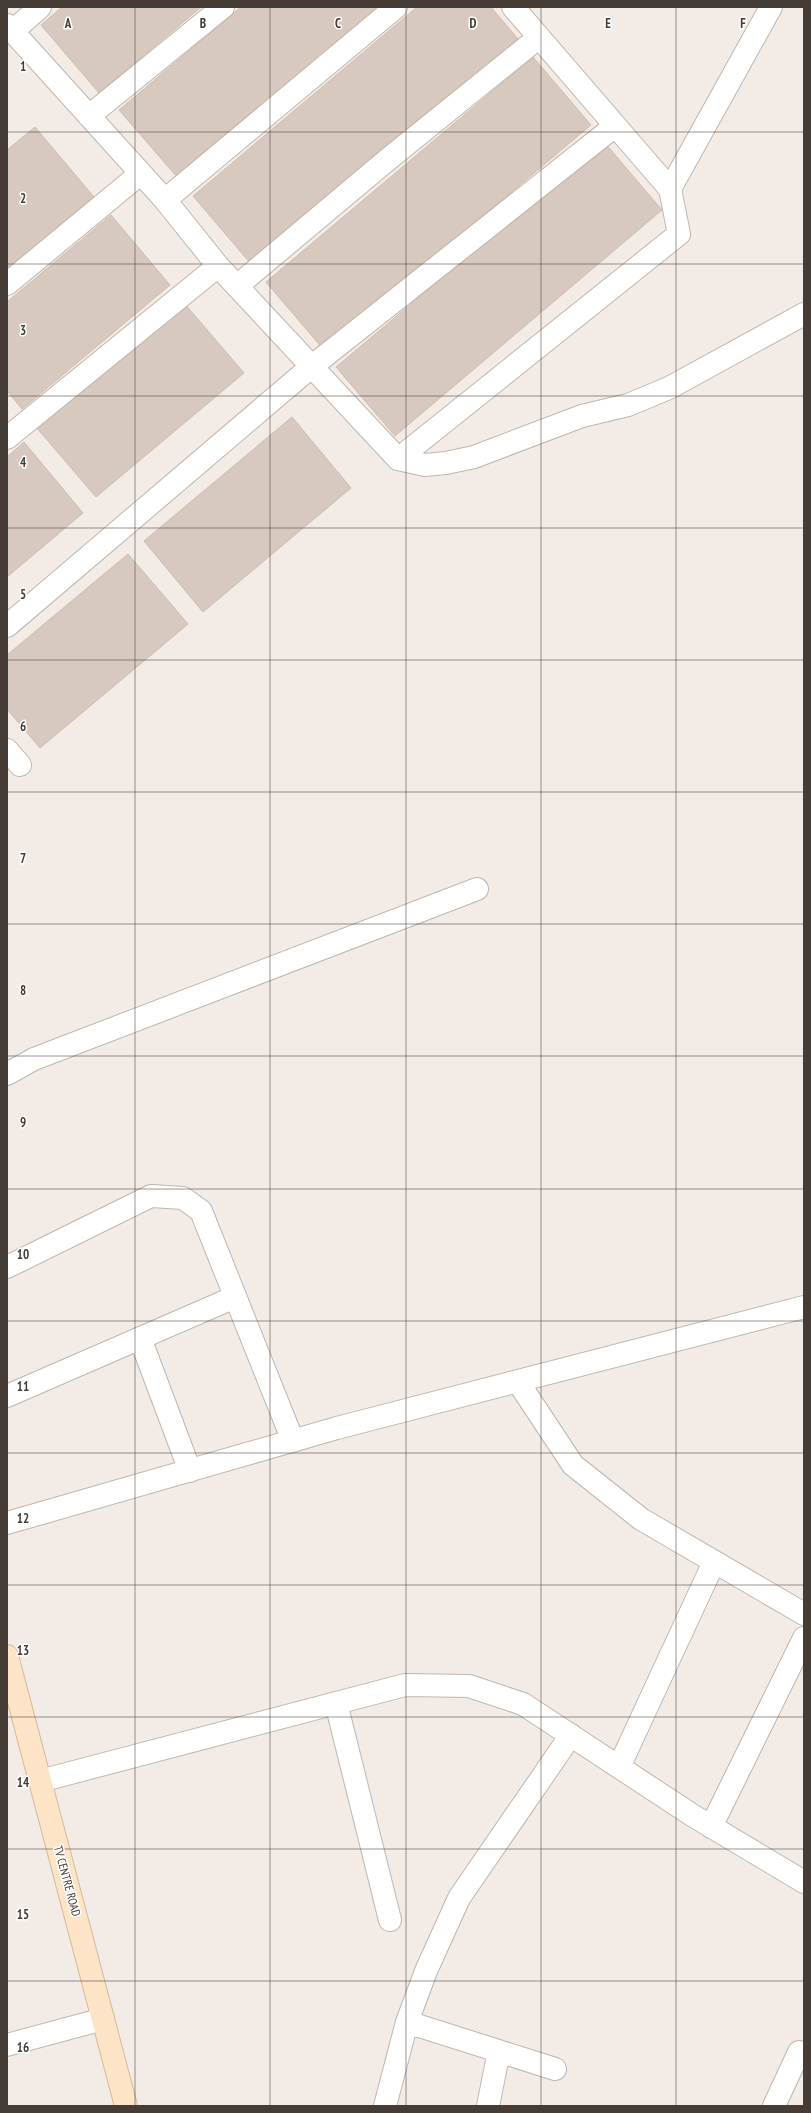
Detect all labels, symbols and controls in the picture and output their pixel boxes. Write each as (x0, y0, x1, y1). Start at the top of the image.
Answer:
text: A (64, 15, 72, 32)
text: B (200, 15, 206, 32)
text: C (335, 15, 341, 32)
text: D (470, 15, 477, 32)
text: E (605, 15, 611, 32)
text: F (740, 15, 746, 32)
text: 1 (20, 58, 26, 75)
text: 2 (20, 190, 26, 207)
text: 3 (20, 322, 26, 339)
text: 4 (20, 454, 27, 471)
text: 5 (20, 586, 26, 603)
text: 6 (20, 718, 26, 735)
text: 7 (20, 850, 26, 867)
text: 8 (20, 982, 26, 999)
text: 9 (20, 1114, 26, 1131)
text: 10 (17, 1246, 29, 1263)
text: 11 (17, 1378, 29, 1395)
text: 12 (17, 1510, 29, 1527)
text: 13 (17, 1642, 29, 1659)
text: 14 (17, 1774, 30, 1791)
street label: TV CENTRE ROAD (51, 1844, 84, 1918)
text: 15 (17, 1906, 29, 1923)
text: 16 (17, 2039, 29, 2056)

